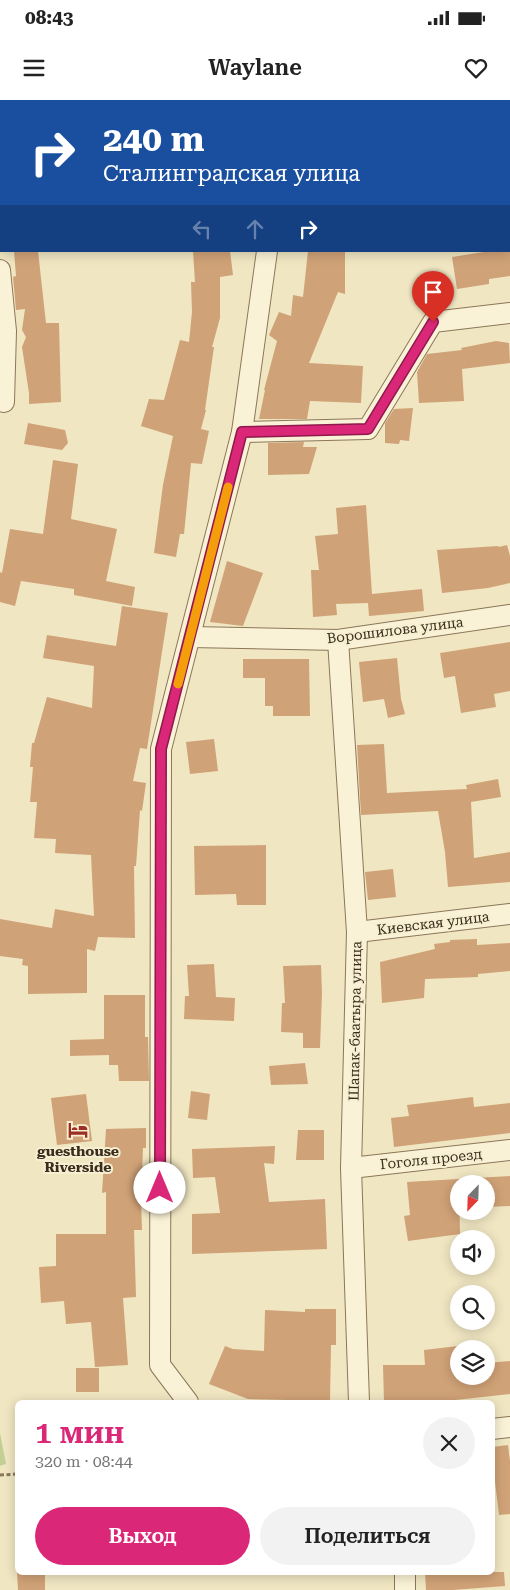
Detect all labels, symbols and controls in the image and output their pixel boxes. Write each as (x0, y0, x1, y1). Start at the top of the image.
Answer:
text: 08:43 (25, 6, 74, 29)
icon: menu (20, 54, 48, 82)
icon: heart (462, 54, 490, 82)
text: Waylane (208, 55, 302, 80)
text: 240 m (103, 119, 204, 160)
icon: right (20, 120, 85, 185)
text: Сталинградская улица (103, 161, 360, 186)
icon: left (188, 215, 216, 243)
icon: ahead (241, 215, 269, 243)
icon: right (294, 215, 322, 243)
pin (412, 271, 454, 322)
icon: arrive (419, 278, 447, 306)
street label: Ворошилова улица (326, 614, 464, 646)
street label: Киевская улица (376, 908, 491, 938)
street label: Шапак-баатыра улица (346, 940, 364, 1101)
hotel icon: guesthouse Riverside (67, 1119, 89, 1141)
place label: guesthouse Riverside (36, 1143, 119, 1175)
street label: Гоголя проезд (379, 1146, 483, 1172)
position arrow (133, 1161, 185, 1213)
north arrow (450, 1175, 495, 1220)
map controls (450, 1175, 495, 1385)
button: sound (450, 1230, 495, 1275)
button: search (450, 1285, 495, 1330)
button: layers (450, 1340, 495, 1385)
text: 1 мин (35, 1415, 124, 1450)
button: close (423, 1417, 475, 1469)
text: 320 m · 08:44 (35, 1452, 133, 1471)
button: Выход (35, 1507, 250, 1565)
button: Поделиться (260, 1507, 475, 1565)

